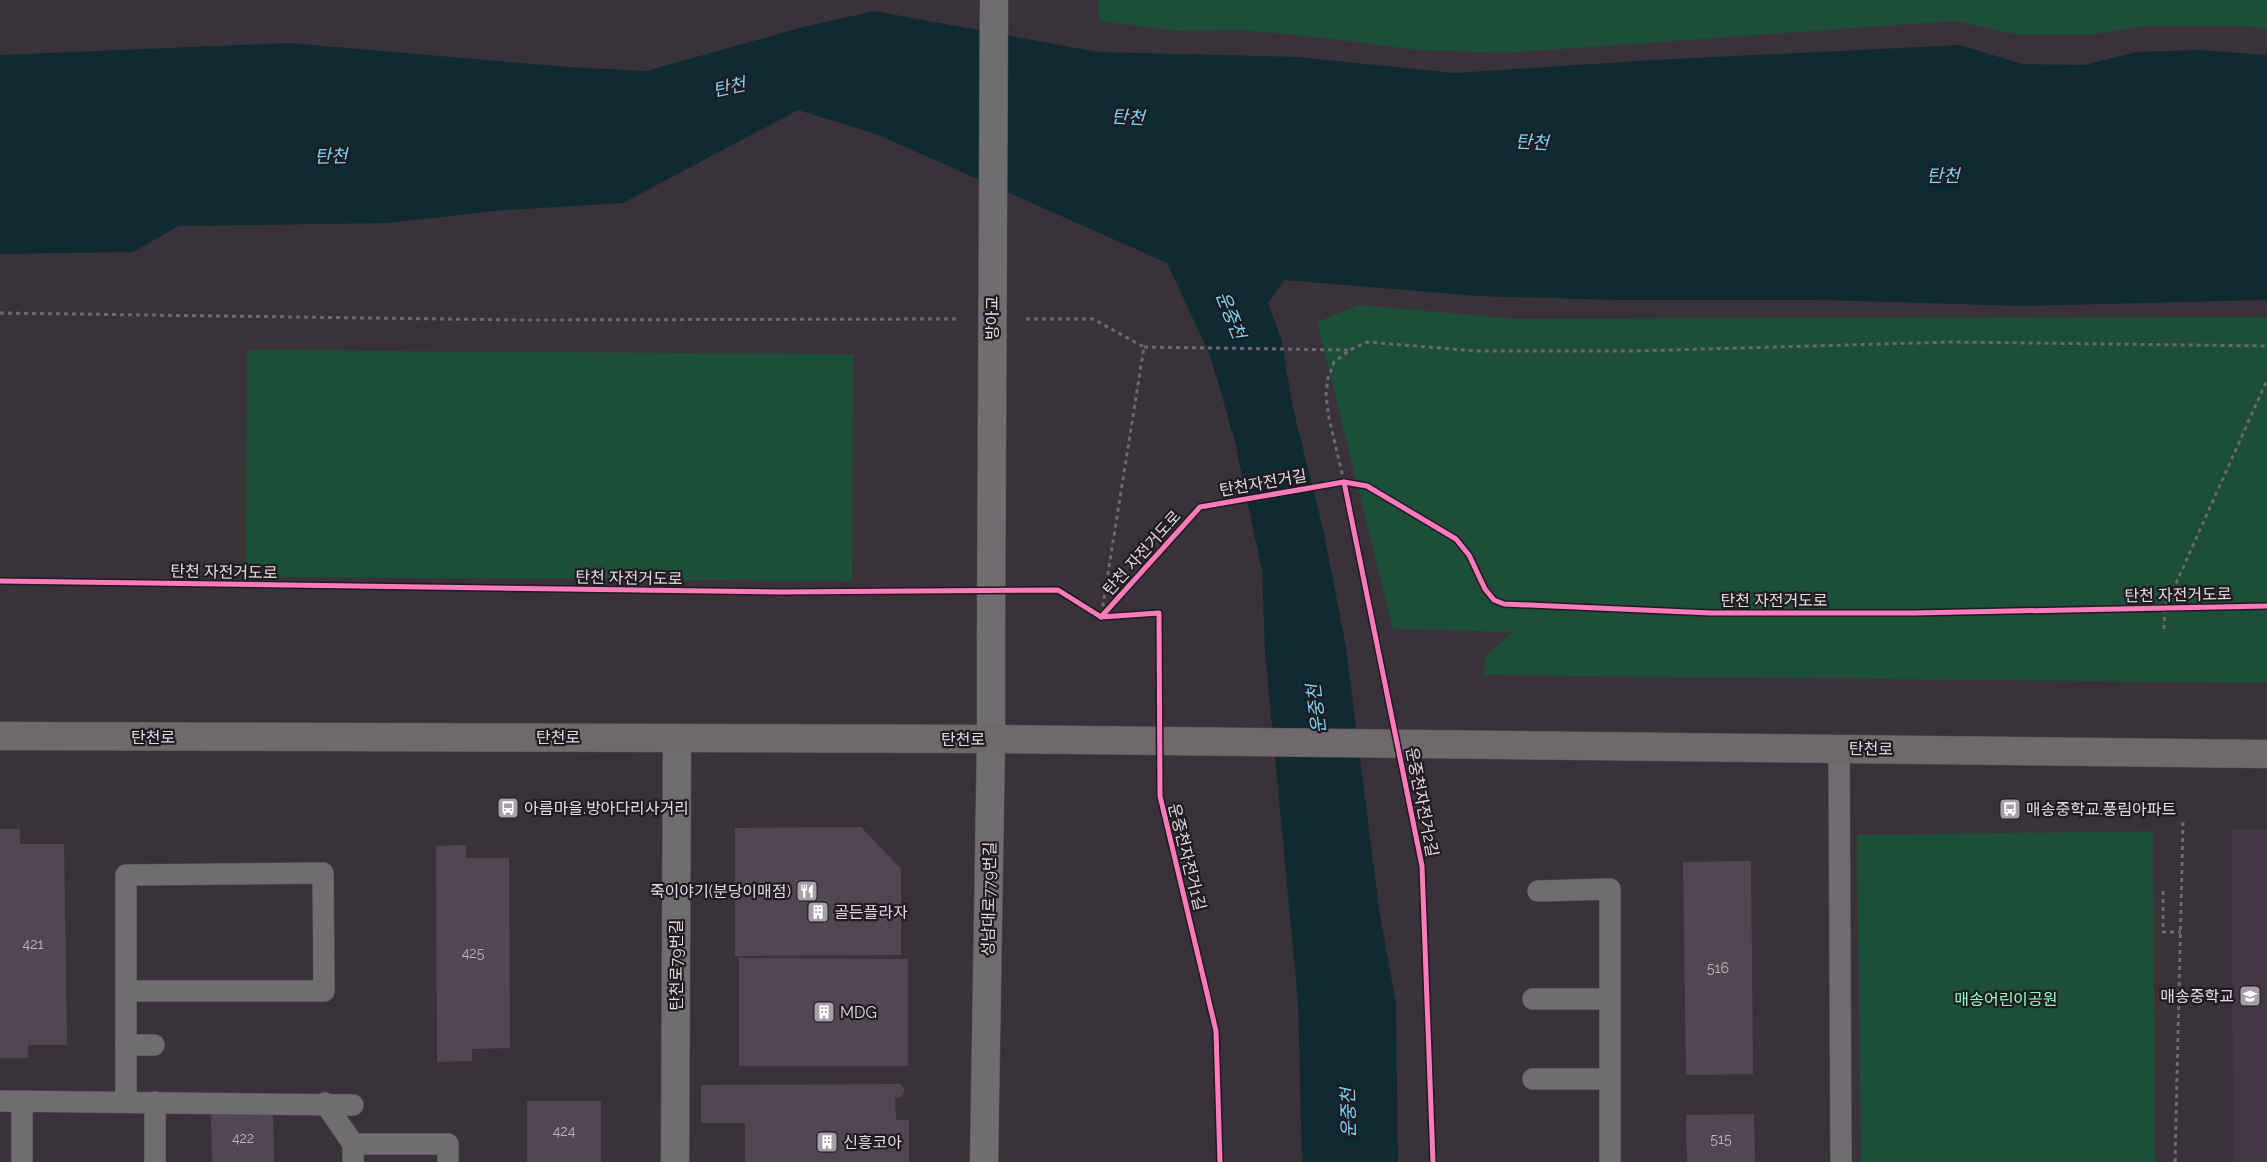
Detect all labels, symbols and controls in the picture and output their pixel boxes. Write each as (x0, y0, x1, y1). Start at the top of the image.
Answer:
water label: 탄천 (711, 73, 750, 101)
water label: 탄천 (1111, 106, 1148, 128)
water label: 탄천 (1515, 131, 1552, 153)
water label: 탄천 (314, 145, 350, 167)
water label: 탄천 (1926, 165, 1962, 186)
water label: 운중천 (1212, 288, 1251, 344)
street label: 방아교 (983, 296, 1002, 340)
street label: 탄천자전거길 (1218, 466, 1308, 500)
street label: 탄천 자전거도로 (1099, 507, 1185, 599)
street label: 탄천 자전거도로 (170, 562, 278, 582)
street label: 탄천 자전거도로 (575, 568, 683, 588)
street label: 탄천 자전거도로 (2124, 585, 2232, 605)
street label: 탄천 자전거도로 (1720, 591, 1828, 610)
water label: 운중천 (1302, 681, 1329, 735)
street label: 탄천로 (131, 728, 175, 747)
street label: 탄천로 (536, 728, 580, 747)
street label: 탄천로 (941, 730, 985, 749)
street label: 탄천로 (1849, 739, 1894, 759)
street label: 운중천자전거2길 (1402, 746, 1442, 858)
bus stop icon: 아름마을.방아다리사거리 (496, 796, 520, 820)
bus stop icon: 매송중학교.풍림아파트 (1998, 797, 2022, 821)
place label: 아름마을.방아다리사거리 (524, 799, 689, 818)
place label: 매송중학교.풍림아파트 (2026, 800, 2176, 819)
street label: 운중천자전거1길 (1164, 801, 1210, 913)
street label: 성남대로779번길 (978, 841, 1000, 957)
restaurant icon: 죽이야기(분당이매점) (795, 879, 819, 903)
place label: 죽이야기(분당이매점) (650, 882, 791, 901)
building icon: 골든플라자 (806, 900, 830, 924)
place label: 골든플라자 (834, 903, 908, 922)
street label: 탄천로79번길 (667, 919, 686, 1011)
house number: 421 (23, 936, 43, 952)
house number: 425 (462, 945, 485, 961)
house number: 516 (1707, 960, 1729, 976)
school or university icon: 매송중학교 (2238, 984, 2262, 1008)
place label: 매송중학교 (2160, 987, 2234, 1006)
park label: 매송어린이공원 (1954, 990, 2058, 1009)
building icon: MDG (812, 1000, 836, 1024)
place label: MDG (840, 1003, 877, 1022)
water label: 운중천 (1337, 1086, 1359, 1138)
house number: 424 (553, 1123, 576, 1139)
house number: 422 (232, 1130, 254, 1146)
building icon: 신흥코아 (815, 1130, 839, 1154)
house number: 515 (1710, 1131, 1732, 1147)
place label: 신흥코아 (843, 1133, 902, 1152)

